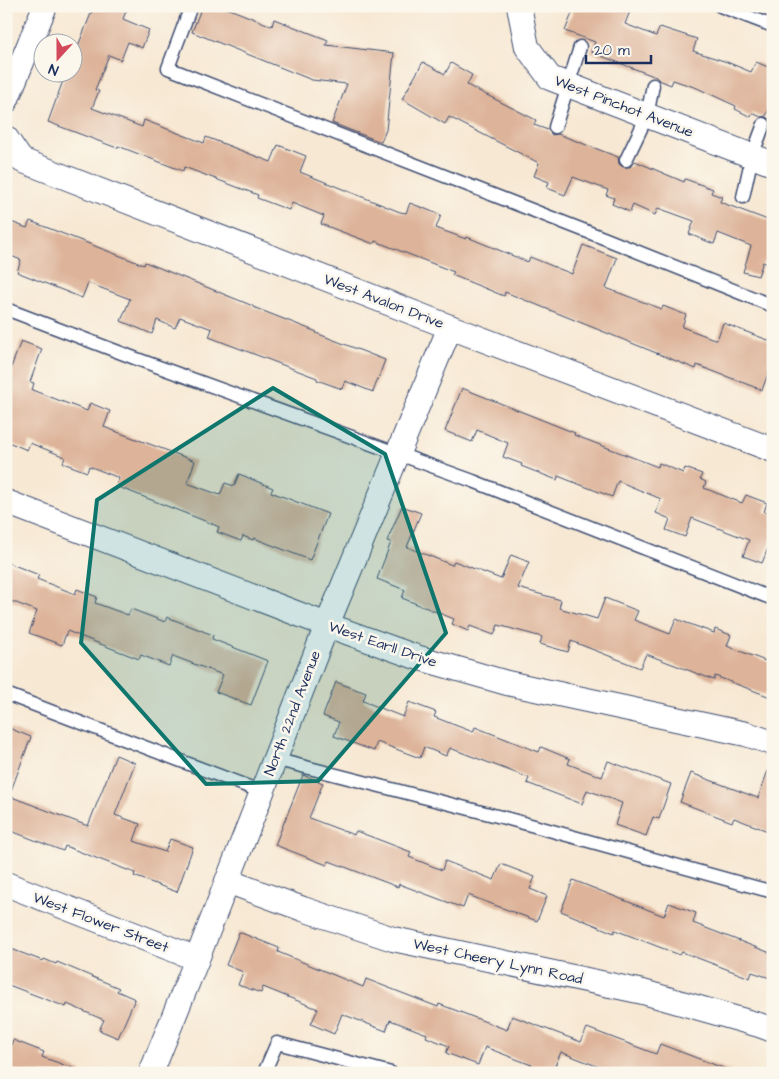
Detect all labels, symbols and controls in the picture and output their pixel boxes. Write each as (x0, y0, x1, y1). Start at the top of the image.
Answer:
north arrow (32, 32, 82, 82)
scale bar (586, 32, 652, 64)
text: 20 m (594, 40, 630, 61)
text: N (46, 58, 61, 80)
street label: West Pinchot Avenue (551, 70, 696, 143)
street label: West Avalon Drive (321, 269, 447, 334)
street label: West Earll Drive (326, 616, 440, 673)
street label: North 22nd Avenue (259, 647, 326, 779)
street label: West Flower Street (30, 887, 172, 958)
street label: West Cheery Lynn Road (411, 933, 585, 991)

